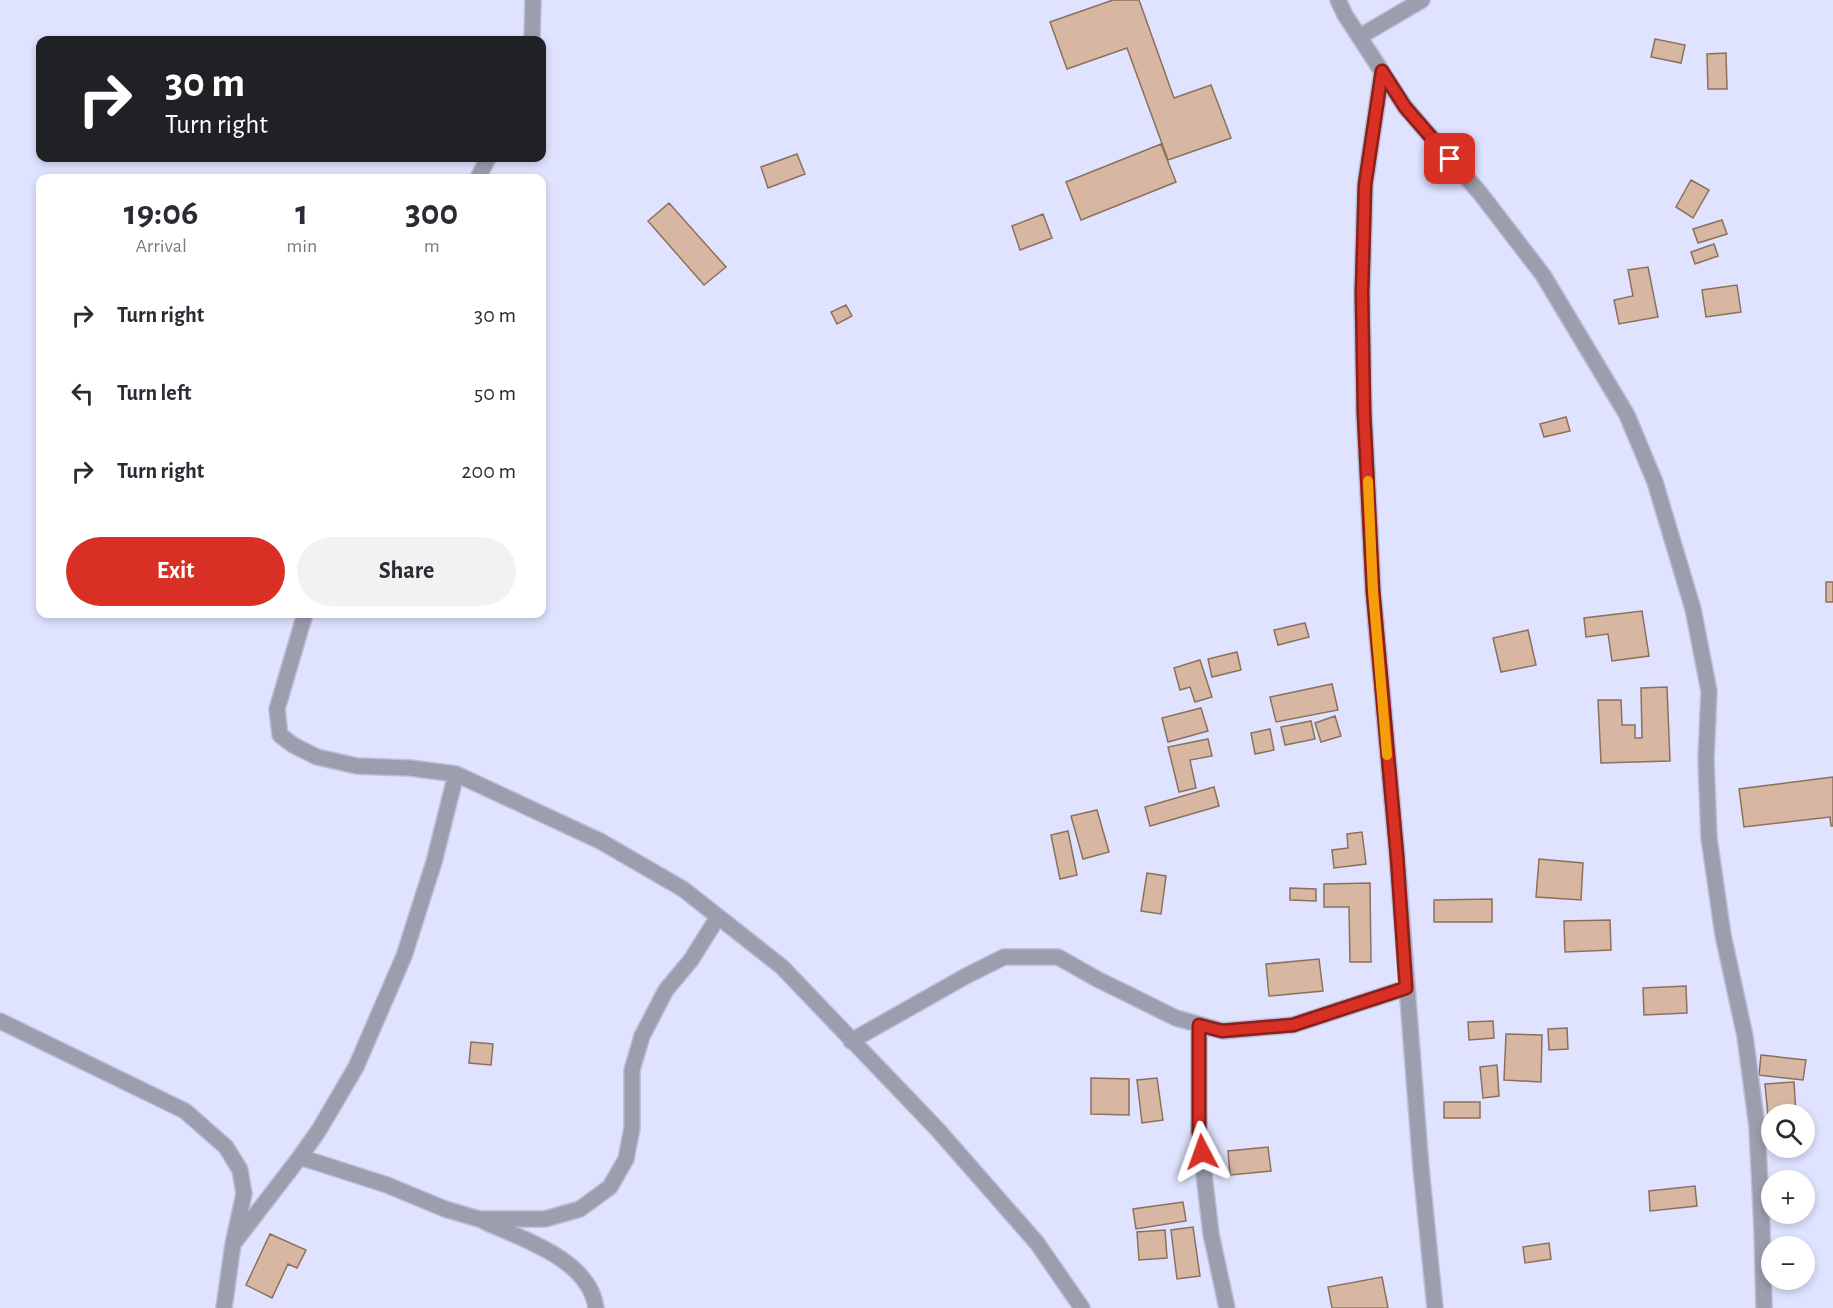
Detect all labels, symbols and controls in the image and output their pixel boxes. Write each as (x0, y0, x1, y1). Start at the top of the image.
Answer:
icon: right (66, 60, 144, 138)
text: 30 m (165, 62, 245, 104)
text: Turn right (165, 111, 268, 138)
pin (1424, 133, 1475, 184)
icon: arrive (1433, 142, 1466, 175)
text: 19:06 (124, 195, 199, 231)
text: 1 (295, 195, 308, 231)
text: 300 (405, 195, 458, 231)
text: Arrival (135, 236, 187, 256)
text: min (286, 236, 317, 256)
text: m (424, 236, 440, 256)
icon: right (66, 299, 99, 332)
text: Turn right (117, 304, 204, 326)
text: 30 m (474, 304, 516, 326)
icon: left (66, 377, 99, 410)
text: Turn left (117, 382, 191, 404)
text: 50 m (474, 382, 516, 404)
icon: right (66, 455, 99, 488)
text: Turn right (117, 460, 204, 482)
text: 200 m (462, 460, 516, 482)
button: Exit (66, 537, 285, 606)
button: Share (297, 537, 516, 606)
map controls (1761, 1104, 1815, 1290)
button: search (1761, 1104, 1815, 1158)
position arrow (1170, 1120, 1234, 1184)
button: + (1761, 1170, 1815, 1224)
button: − (1761, 1236, 1815, 1290)

